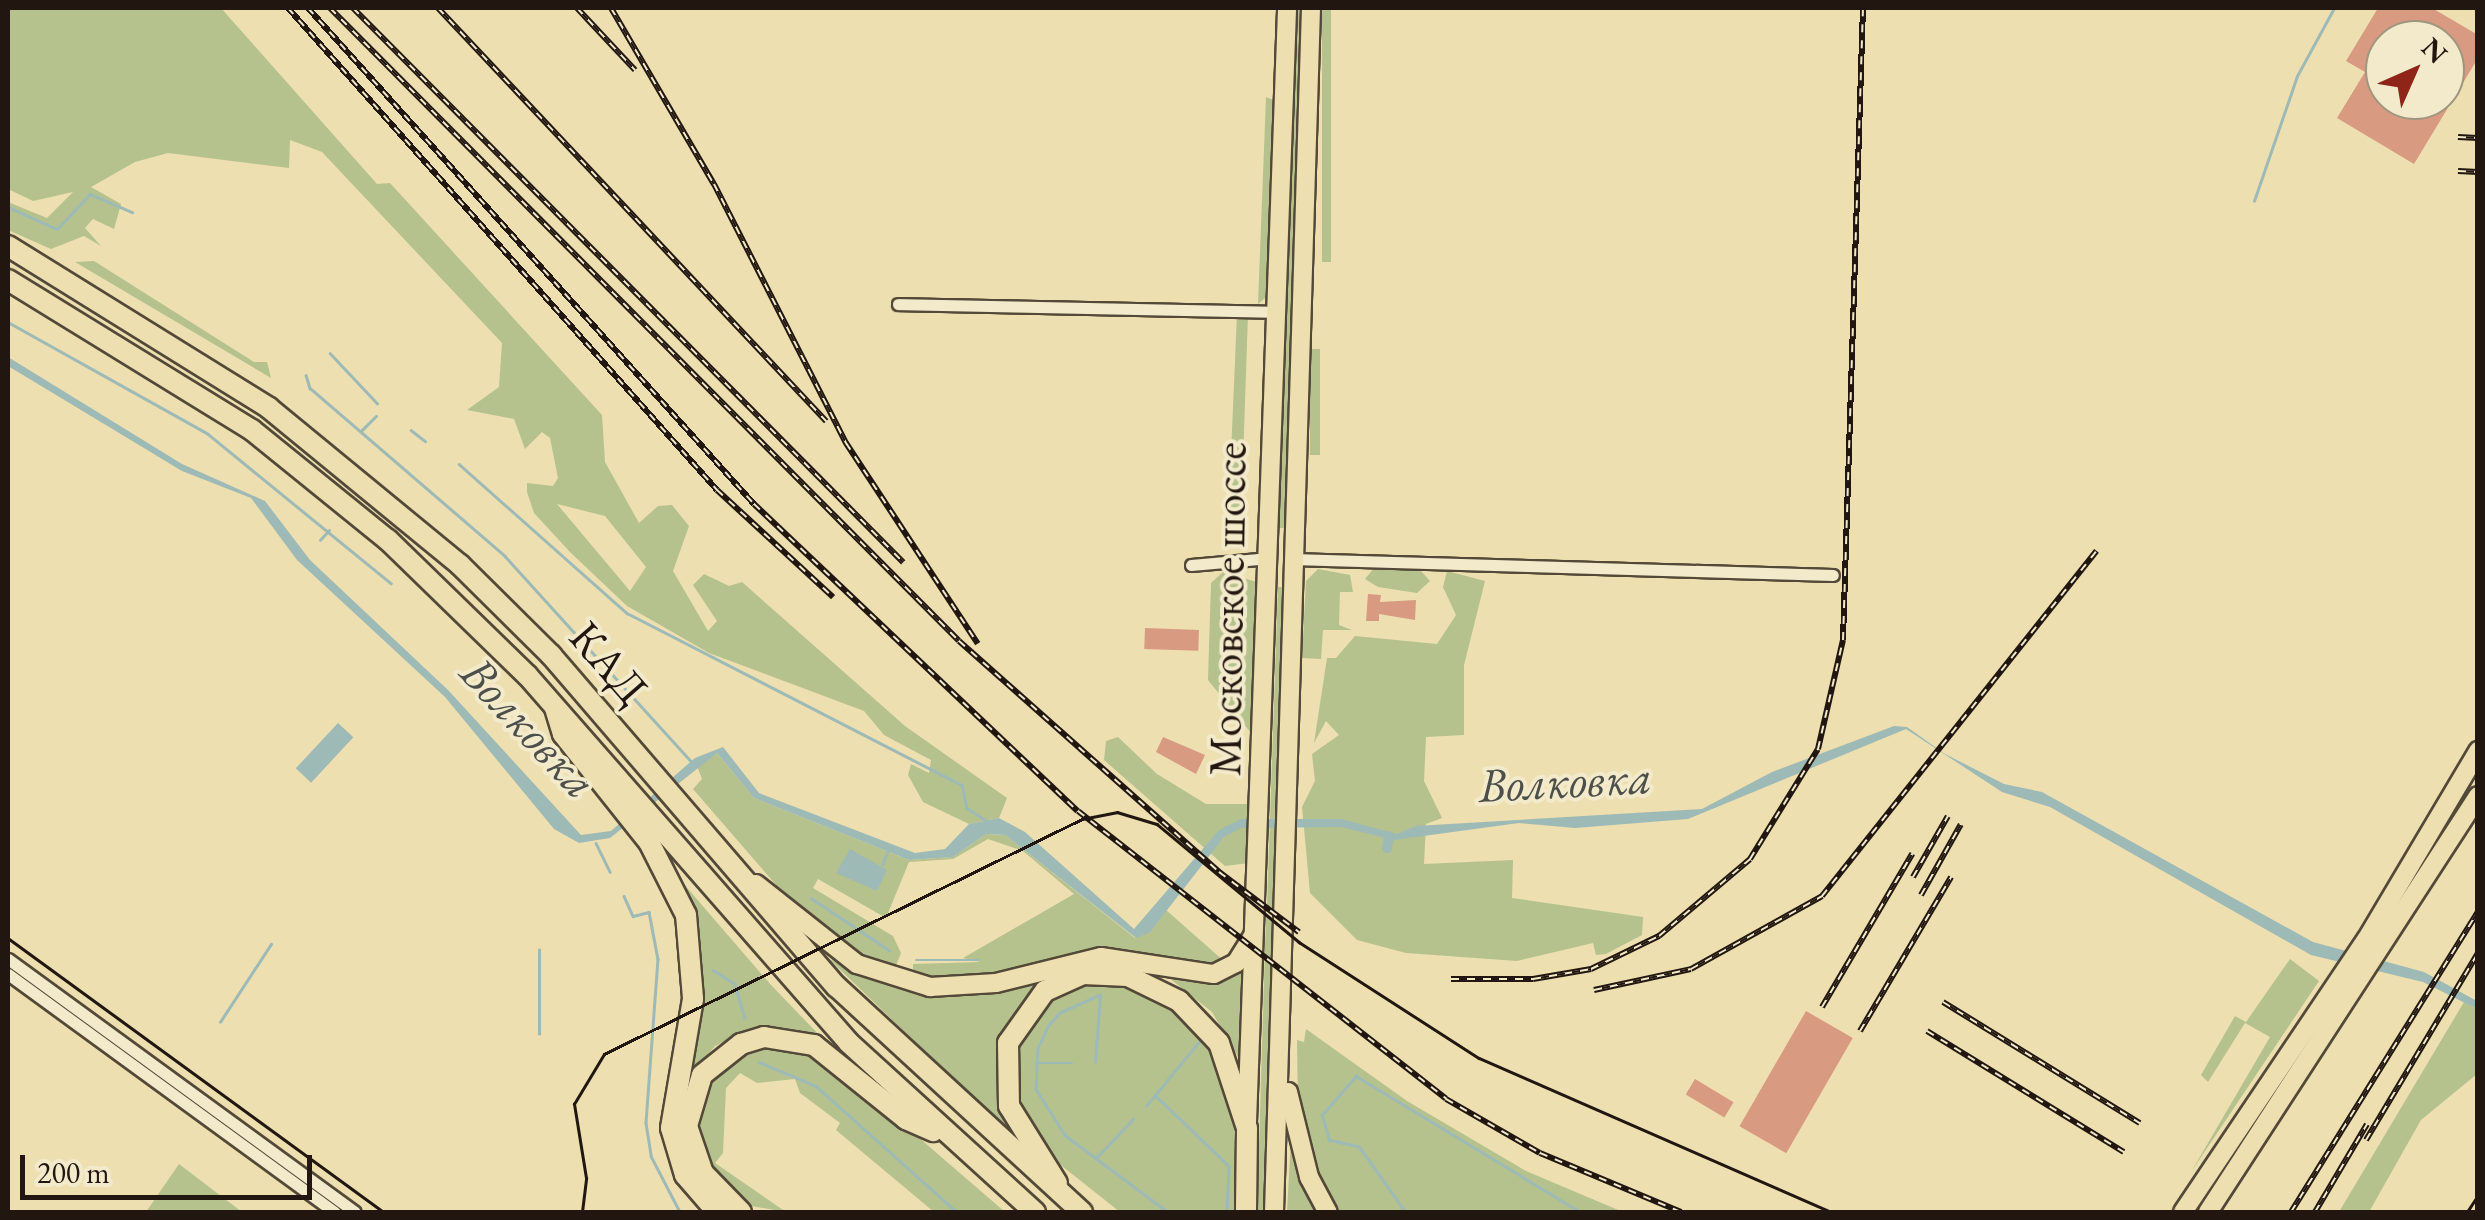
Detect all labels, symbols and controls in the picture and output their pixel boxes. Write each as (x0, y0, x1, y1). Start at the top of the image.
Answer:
north arrow (2365, 20, 2465, 120)
text: N (2414, 29, 2456, 71)
street label: Московское шоссе (1198, 441, 1258, 777)
street label: КАД (558, 610, 660, 716)
water label: Волковка (449, 644, 609, 810)
water label: Волковка (1477, 748, 1653, 814)
scale bar (25, 1135, 318, 1197)
text: 200 m (37, 1153, 110, 1192)

